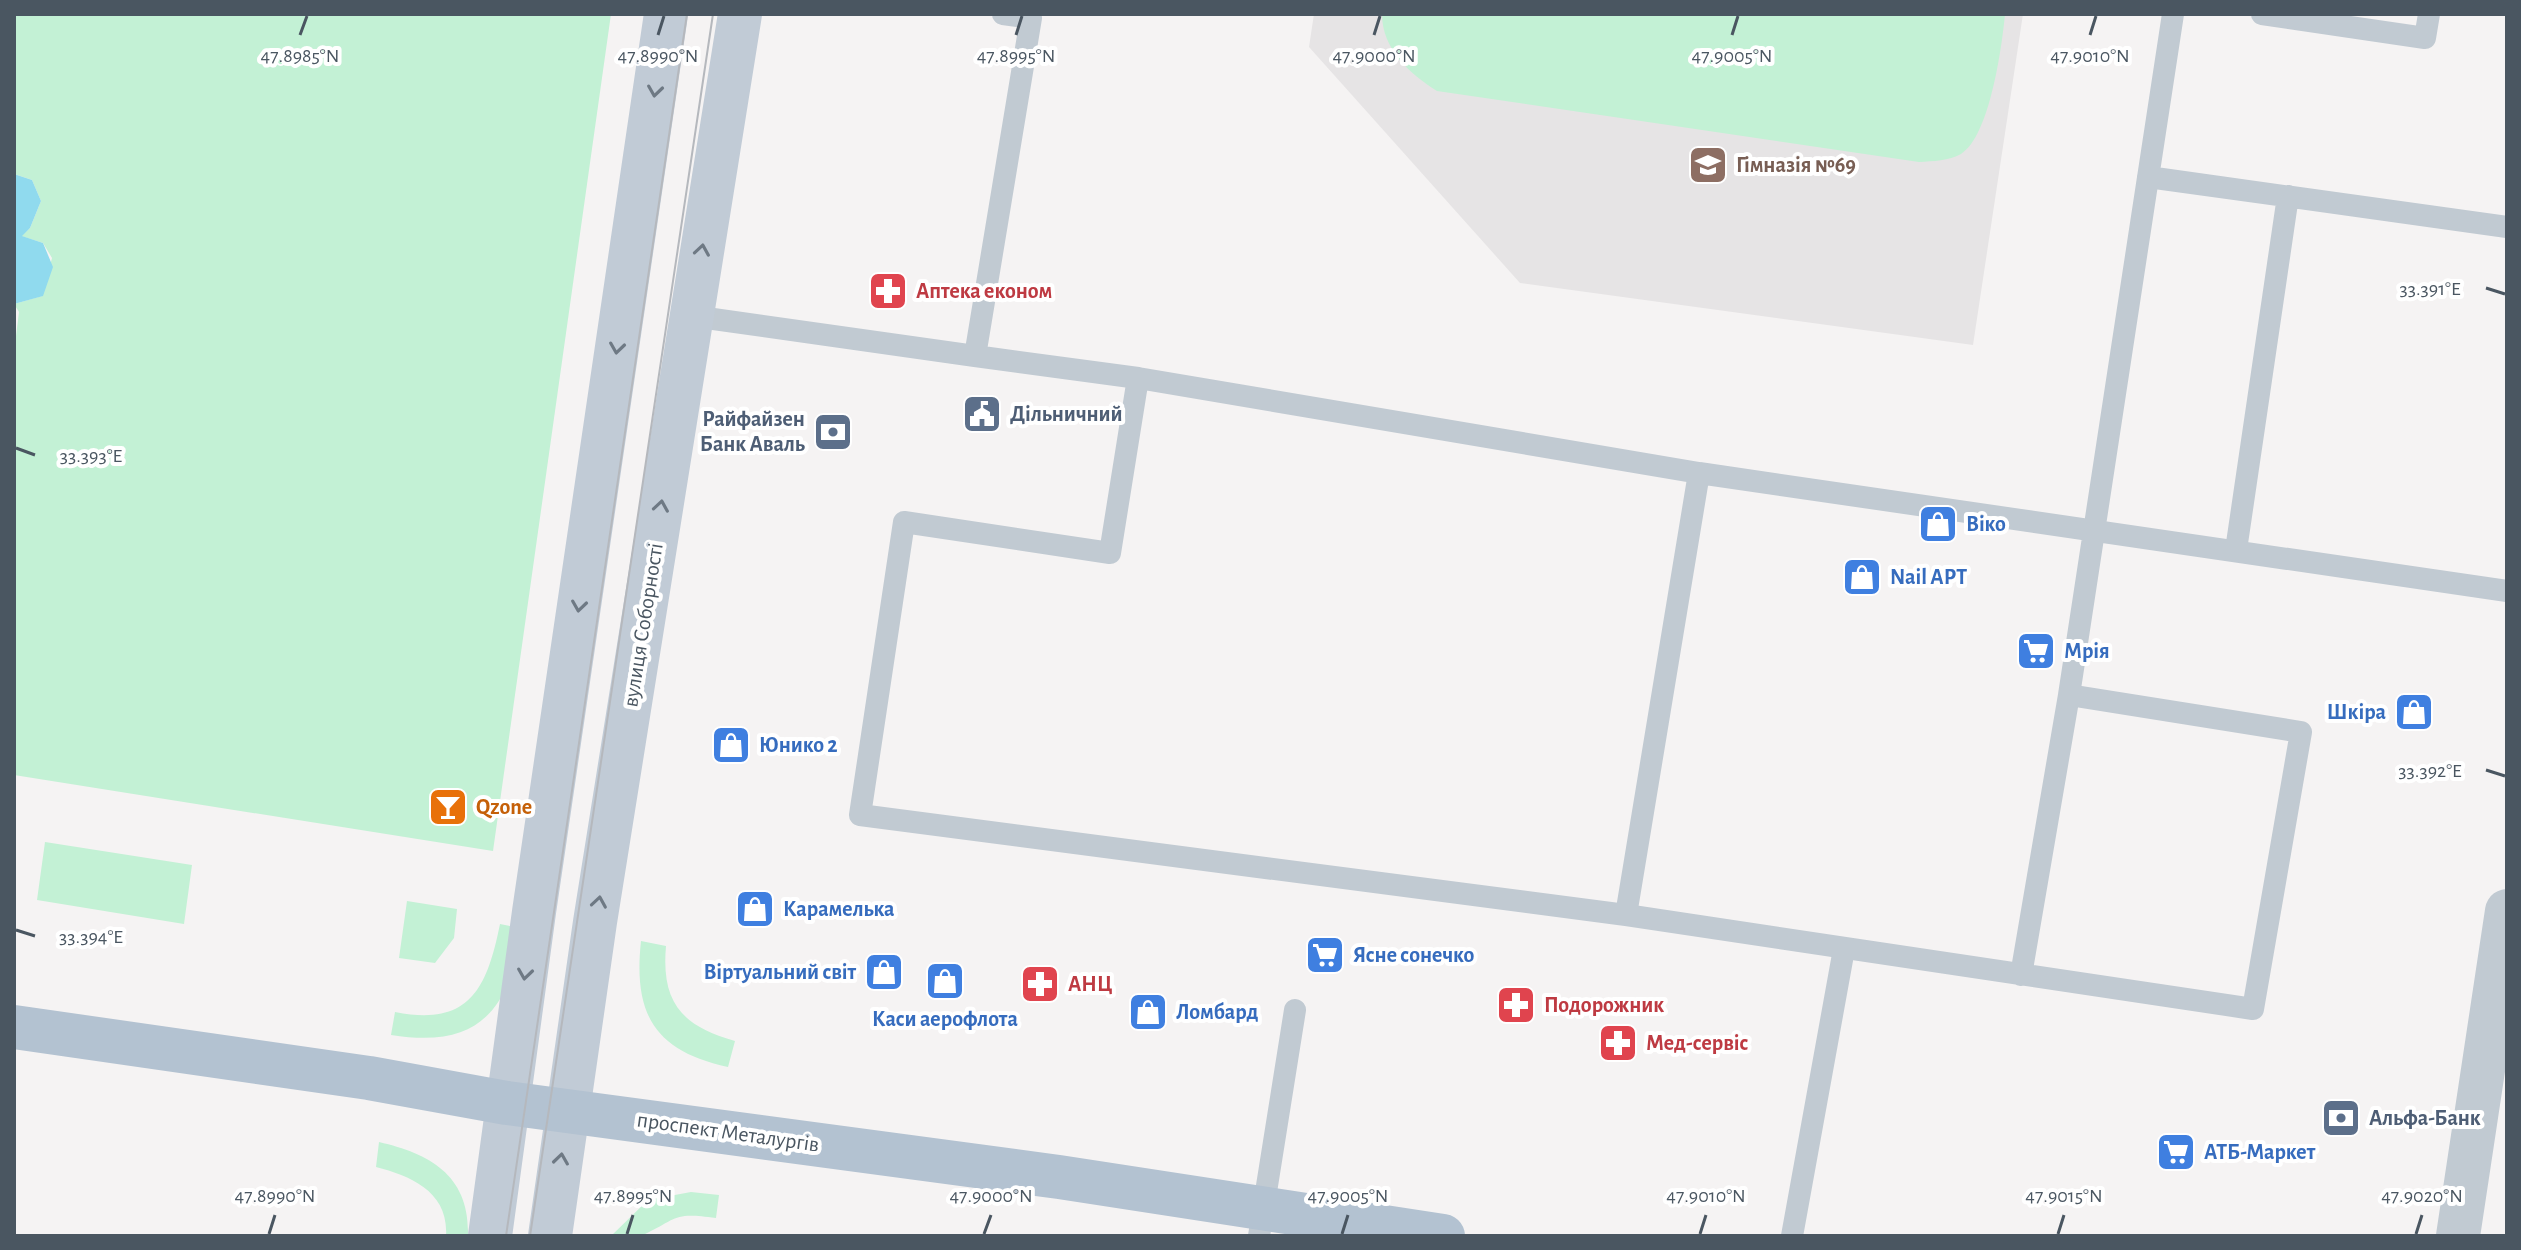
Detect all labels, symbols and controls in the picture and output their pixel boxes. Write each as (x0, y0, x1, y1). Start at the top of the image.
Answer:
text: 47.8985°N (261, 46, 339, 66)
text: 47.8990°N (618, 46, 698, 66)
text: 47.8995°N (977, 46, 1055, 66)
text: 47.9000°N (1332, 46, 1416, 66)
text: 47.9005°N (1692, 46, 1772, 66)
text: 47.9010°N (2050, 46, 2130, 66)
one-way arrow (647, 84, 664, 98)
school or university icon: Гімназія №69 (1687, 144, 1729, 186)
place label: Гімназія №69 (1736, 154, 1856, 176)
one-way arrow (693, 243, 710, 257)
pharmacy icon: Аптека економ (867, 270, 909, 312)
text: 33.391°E (2399, 279, 2461, 299)
place label: Аптека економ (916, 280, 1052, 302)
one-way arrow (609, 342, 626, 355)
public building icon: Дільничний (961, 393, 1003, 435)
place label: Дільничний (1010, 403, 1123, 425)
place label: Райфайзен Банк Аваль (700, 408, 806, 455)
bank icon: Райфайзен Банк Аваль (812, 411, 854, 453)
text: 33.393°E (60, 446, 123, 466)
one-way arrow (652, 500, 669, 513)
shop icon: Віко (1917, 503, 1959, 545)
place label: Віко (1966, 513, 2006, 535)
street label: вулиця Соборності (619, 541, 667, 709)
shop icon: Nail АРТ (1841, 556, 1883, 598)
place label: Nail АРТ (1890, 566, 1967, 588)
one-way arrow (571, 599, 588, 612)
supermarket icon: Мрія (2015, 630, 2057, 672)
place label: Мрія (2064, 640, 2110, 662)
shop icon: Шкіра (2393, 691, 2435, 733)
place label: Шкіра (2327, 701, 2386, 723)
shop icon: Юнико 2 (710, 724, 752, 766)
place label: Юнико 2 (759, 734, 838, 756)
text: 33.392°E (2398, 761, 2462, 781)
bar icon: Qzone (427, 786, 469, 828)
place label: Qzone (476, 796, 532, 819)
shop icon: Карамелька (734, 888, 776, 930)
one-way arrow (590, 895, 607, 908)
place label: Карамелька (783, 898, 894, 920)
text: 33.394°E (59, 927, 123, 947)
supermarket icon: Ясне сонечко (1304, 934, 1346, 976)
place label: Ясне сонечко (1353, 944, 1475, 966)
shop icon: Віртуальний світ (863, 951, 905, 993)
shop icon: Каси аерофлота (924, 960, 966, 1002)
place label: Віртуальний світ (703, 961, 856, 984)
pharmacy icon: АНЦ (1019, 963, 1061, 1005)
one-way arrow (517, 967, 534, 981)
place label: АНЦ (1068, 973, 1112, 995)
pharmacy icon: Подорожник (1495, 984, 1537, 1026)
shop icon: Ломбард (1127, 991, 1169, 1033)
place label: Подорожник (1544, 994, 1664, 1016)
place label: Ломбард (1176, 1001, 1258, 1023)
place label: Каси аерофлота (872, 1008, 1018, 1030)
pharmacy icon: Мед-сервіс (1597, 1022, 1639, 1064)
place label: Мед-сервіс (1646, 1032, 1748, 1054)
bank icon: Альфа-Банк (2320, 1097, 2362, 1139)
place label: Альфа-Банк (2369, 1107, 2481, 1129)
street label: проспект Металургів (635, 1108, 821, 1156)
supermarket icon: АТБ-Маркет (2155, 1131, 2197, 1173)
place label: АТБ-Маркет (2204, 1141, 2316, 1163)
one-way arrow (552, 1152, 569, 1166)
text: 47.8990°N (235, 1186, 315, 1206)
text: 47.8995°N (594, 1186, 672, 1206)
text: 47.9000°N (949, 1186, 1033, 1206)
text: 47.9005°N (1308, 1186, 1388, 1206)
text: 47.9010°N (1666, 1186, 1746, 1206)
text: 47.9015°N (2025, 1186, 2103, 1206)
text: 47.9020°N (2381, 1186, 2463, 1206)

